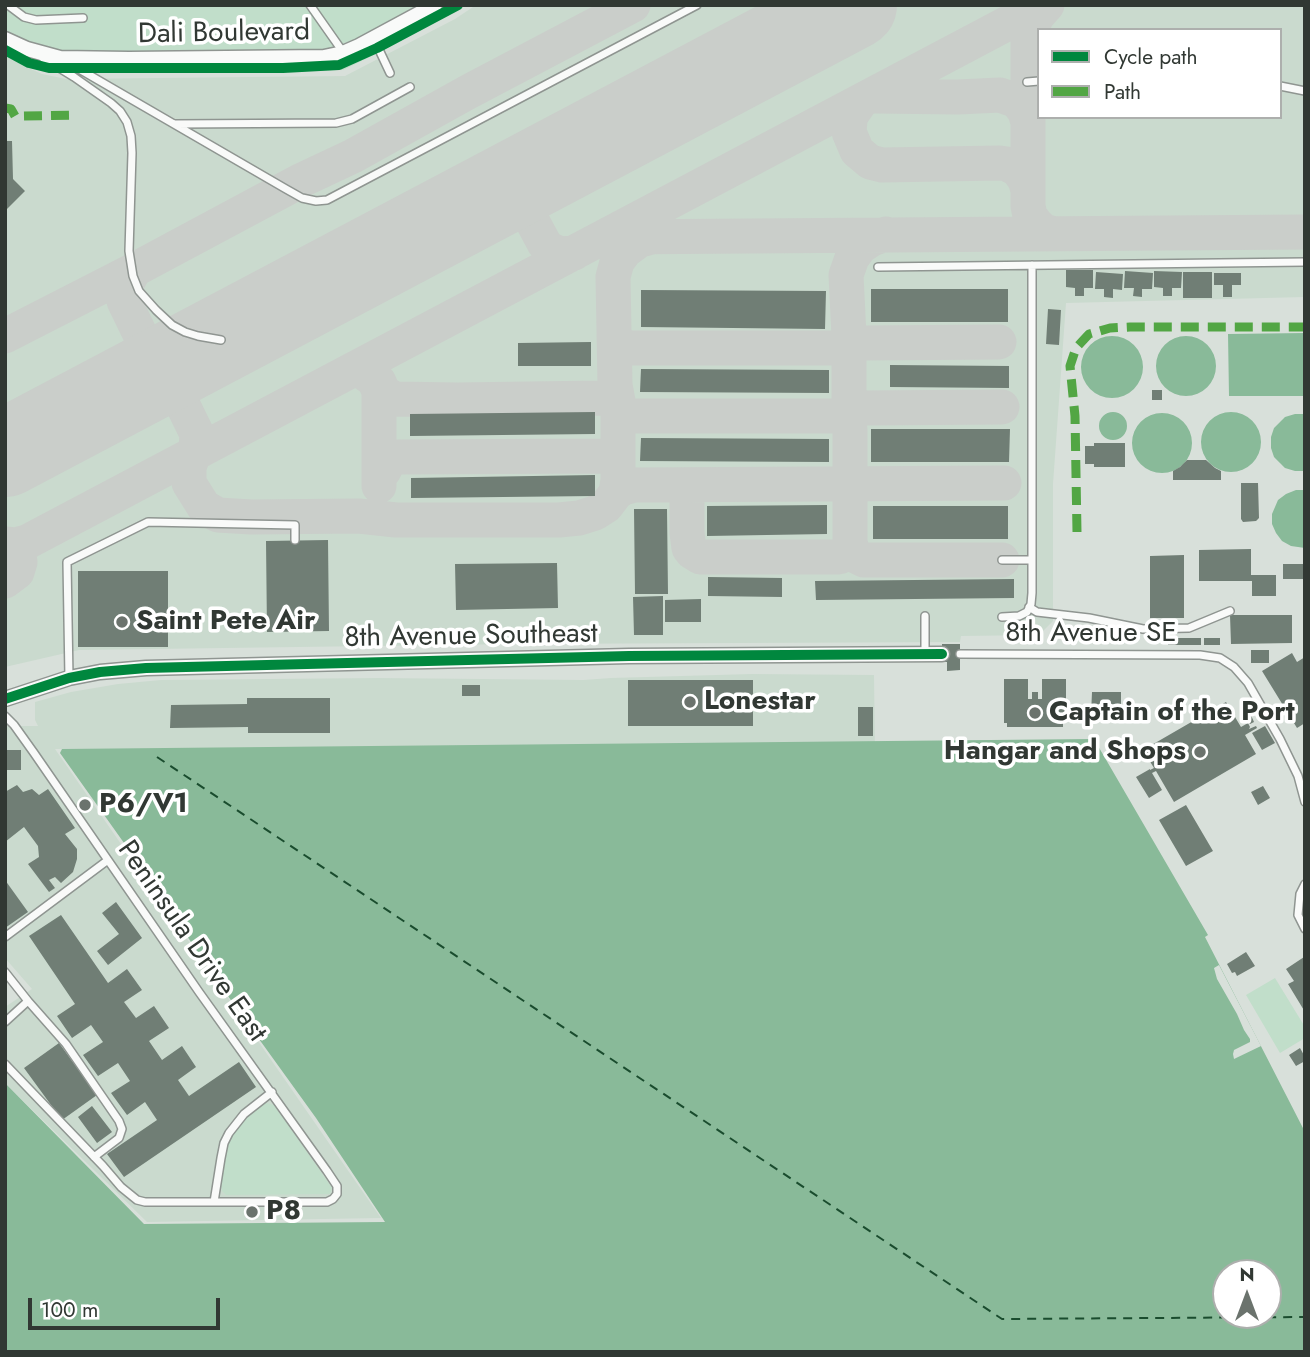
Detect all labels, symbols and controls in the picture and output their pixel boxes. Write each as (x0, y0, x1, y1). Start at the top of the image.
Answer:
street label: Dali Boulevard (138, 16, 310, 52)
legend (1037, 28, 1282, 119)
text: Cycle path (1104, 42, 1197, 72)
text: Path (1104, 77, 1141, 107)
place label: Saint Pete Air (136, 605, 316, 639)
marker: Saint Pete Air (114, 614, 130, 630)
street label: 8th Avenue SE (1005, 617, 1177, 651)
street label: 8th Avenue Southeast (344, 618, 598, 656)
place label: Lonestar (704, 685, 816, 719)
marker: Lonestar (682, 694, 698, 710)
place label: Captain of the Port (1049, 696, 1295, 730)
marker: Captain of the Port (1027, 705, 1043, 721)
place label: Hangar and Shops (944, 735, 1186, 769)
marker: Hangar and Shops (1192, 744, 1208, 760)
place label: P6/V1 (99, 788, 188, 822)
marker: P6/V1 (77, 797, 93, 813)
street label: Peninsula Drive East (109, 835, 273, 1049)
place label: P8 (266, 1195, 301, 1229)
marker: P8 (244, 1204, 260, 1220)
north arrow (1212, 1259, 1282, 1329)
text: N (1239, 1261, 1255, 1288)
scale bar (32, 1284, 224, 1328)
text: 100 m (41, 1295, 98, 1325)

